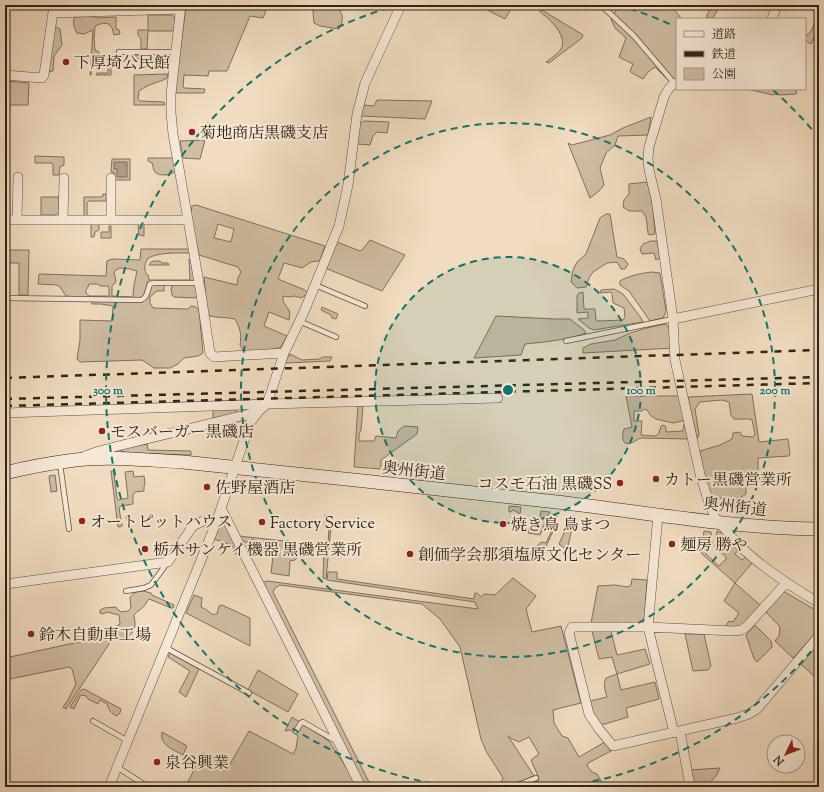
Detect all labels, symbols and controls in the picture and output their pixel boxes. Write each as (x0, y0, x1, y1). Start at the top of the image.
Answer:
legend (676, 18, 806, 90)
text: 道路 (712, 26, 736, 44)
text: 鉄道 (711, 46, 736, 64)
place label: 下厚埼公民館 (74, 53, 170, 76)
marker: 下厚埼公民館 (61, 57, 71, 67)
text: 公園 (712, 66, 736, 84)
place label: 菊地商店黒磯支店 (200, 123, 328, 146)
marker: 菊地商店黒磯支店 (187, 127, 197, 137)
text: 300 m (93, 382, 123, 400)
text: 100 m (625, 382, 656, 400)
text: 200 m (760, 382, 790, 400)
centre of rings (501, 383, 515, 397)
place label: モスバーガー黒磯店 (110, 422, 254, 445)
marker: モスバーガー黒磯店 (97, 426, 107, 436)
street label: 奥州街道 (381, 458, 447, 487)
place label: カトー黒磯営業所 (664, 470, 792, 493)
place label: コスモ石油 黒磯SS (478, 474, 612, 497)
marker: カトー黒磯営業所 (651, 474, 661, 484)
place label: 佐野屋酒店 (215, 478, 295, 501)
marker: コスモ石油 黒磯SS (615, 478, 625, 488)
marker: 佐野屋酒店 (202, 482, 212, 492)
street label: 奥州街道 (702, 494, 768, 523)
place label: オートピットハウス (90, 512, 233, 535)
place label: Factory Service (270, 513, 375, 536)
place label: 焼き鳥 鳥まつ (511, 515, 610, 538)
marker: オートピットハウス (77, 516, 87, 526)
marker: Factory Service (257, 517, 267, 527)
marker: 焼き鳥 鳥まつ (498, 519, 508, 529)
place label: 麺房 勝や (680, 535, 747, 558)
marker: 麺房 勝や (667, 539, 677, 549)
place label: 栃木サンケイ機器 黒磯営業所 (153, 540, 362, 563)
marker: 栃木サンケイ機器 黒磯営業所 (140, 544, 150, 554)
place label: 創価学会那須塩原文化センター (418, 545, 641, 568)
marker: 創価学会那須塩原文化センター (405, 549, 415, 559)
place label: 鈴木自動車工場 (38, 625, 151, 648)
marker: 鈴木自動車工場 (26, 629, 36, 639)
north arrow (766, 734, 806, 774)
text: N (770, 751, 789, 770)
place label: 泉谷興業 (165, 753, 229, 776)
marker: 泉谷興業 (152, 757, 162, 767)

